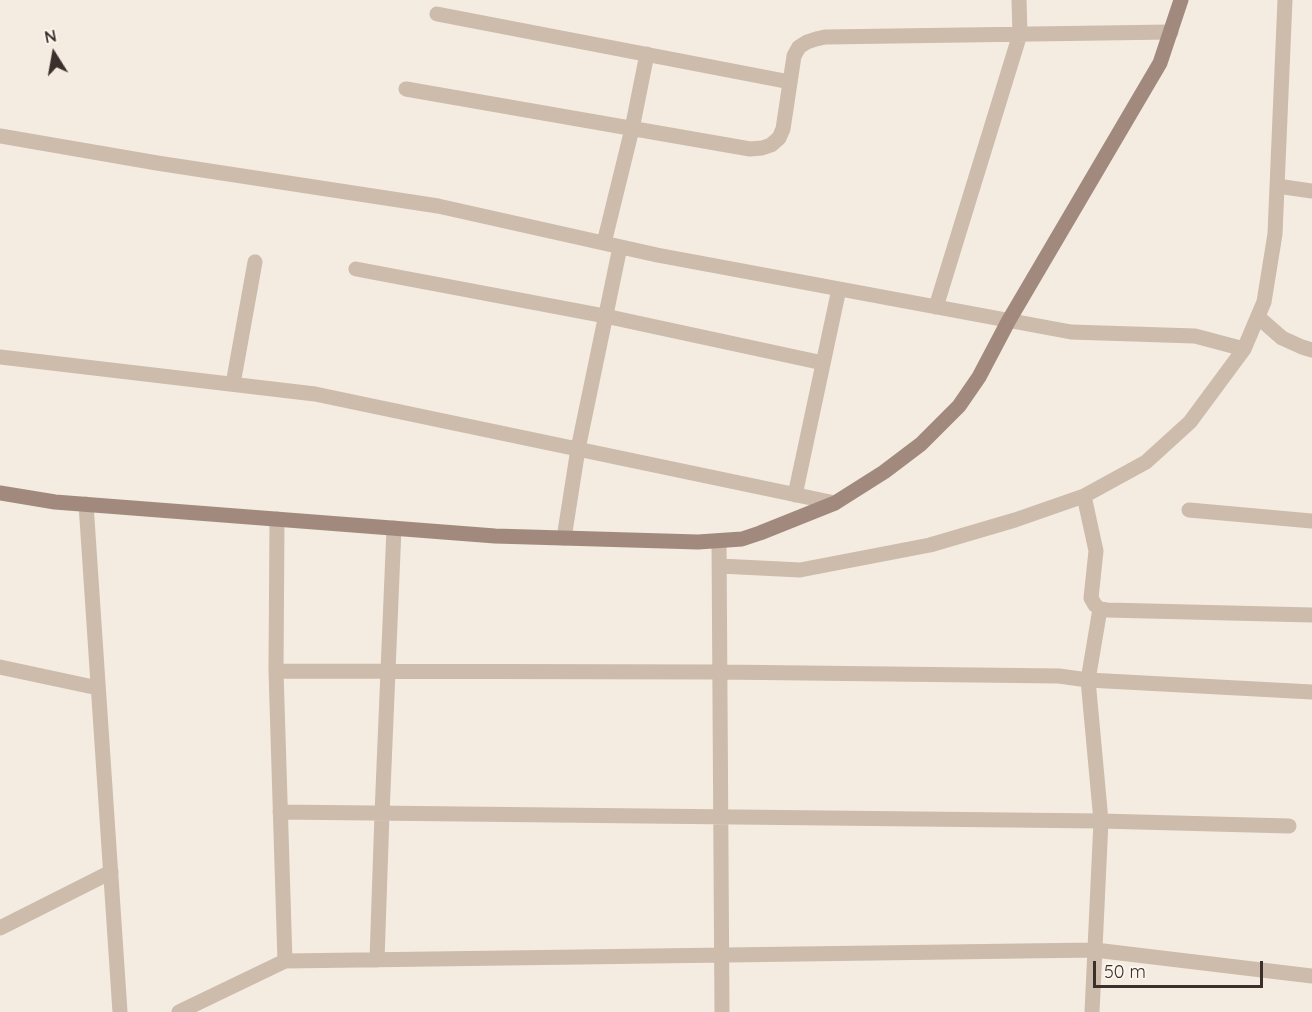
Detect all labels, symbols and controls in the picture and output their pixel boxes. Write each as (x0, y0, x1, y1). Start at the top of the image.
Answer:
north arrow (24, 24, 84, 84)
text: N (43, 25, 58, 47)
scale bar (1096, 949, 1266, 987)
text: 50 m (1104, 960, 1146, 983)

